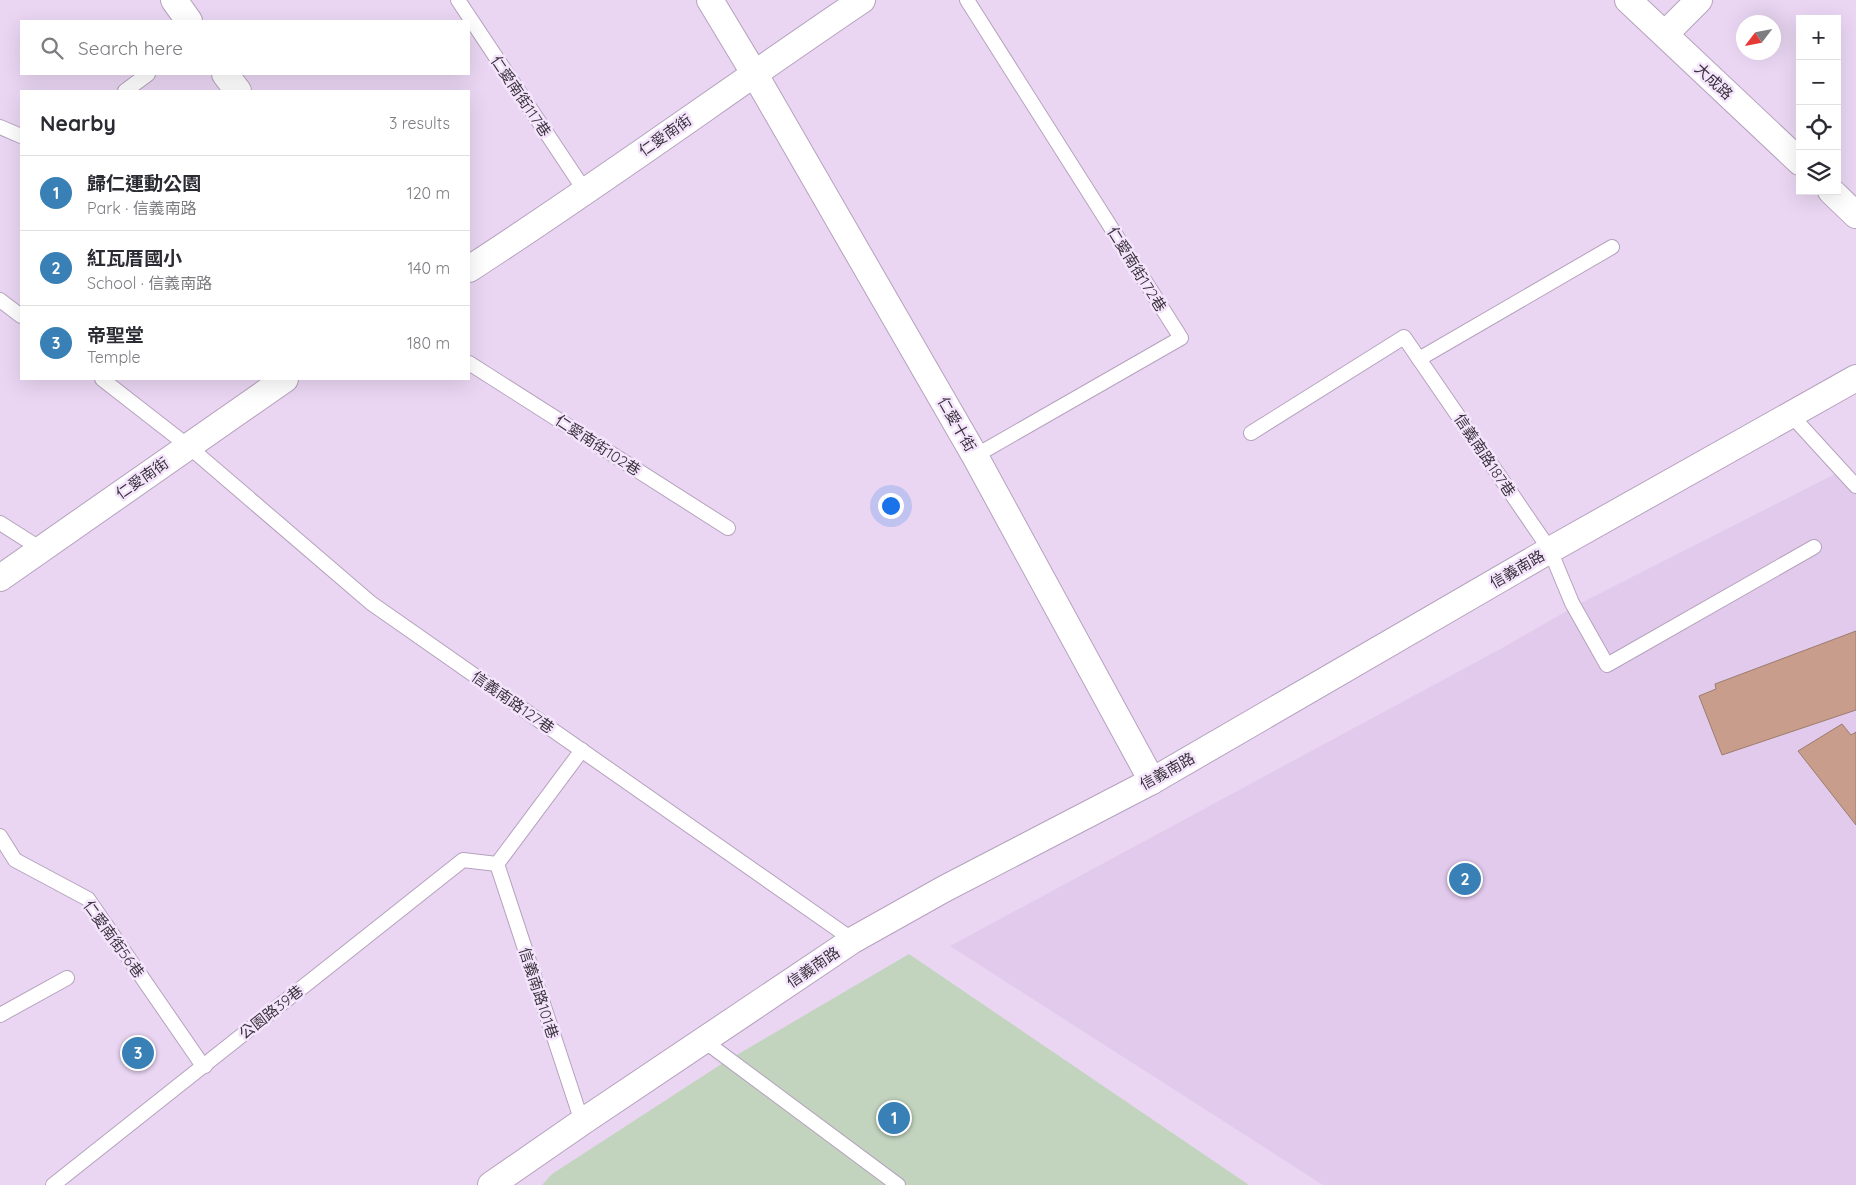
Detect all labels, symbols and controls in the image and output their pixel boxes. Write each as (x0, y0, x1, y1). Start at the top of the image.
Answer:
north arrow (1736, 15, 1781, 60)
map controls (1796, 15, 1841, 195)
button: + (1796, 15, 1841, 60)
search box (20, 20, 470, 75)
icon: search (38, 34, 66, 62)
text: Search here (78, 36, 183, 60)
street label: 仁愛南街117巷 (487, 52, 555, 140)
street label: 大成路 (1691, 59, 1737, 103)
button: − (1796, 60, 1841, 105)
button: locate (1796, 105, 1841, 150)
text: Nearby (40, 110, 116, 136)
street label: 仁愛南街 (635, 110, 695, 160)
text: 3 results (389, 113, 450, 133)
button: layers (1796, 150, 1841, 195)
text: 歸仁運動公園 (87, 171, 201, 195)
text: 1 (53, 183, 59, 203)
text: 120 m (407, 183, 450, 203)
text: Park · 信義南路 (87, 198, 197, 218)
street label: 仁愛南街172巷 (1103, 223, 1171, 315)
text: 紅瓦厝國小 (87, 246, 182, 270)
text: 2 (51, 258, 61, 278)
text: 140 m (407, 258, 450, 278)
text: School · 信義南路 (87, 273, 212, 293)
text: 帝聖堂 (87, 323, 144, 347)
text: 3 (52, 333, 60, 353)
text: 180 m (407, 333, 450, 353)
text: Temple (87, 347, 141, 367)
street label: 仁愛十街 (934, 393, 980, 455)
street label: 仁愛南街102巷 (552, 410, 644, 480)
street label: 信義南路187巷 (1450, 410, 1520, 500)
street label: 仁愛南街 (112, 453, 172, 503)
your location (878, 493, 904, 519)
street label: 信義南路 (1486, 546, 1548, 592)
street label: 信義南路127巷 (468, 667, 558, 737)
street label: 信義南路 (1136, 748, 1198, 794)
pin: 2 (1449, 860, 1481, 898)
street label: 仁愛南街56巷 (79, 897, 149, 981)
street label: 信義南路 (783, 942, 843, 992)
street label: 信義南路101巷 (515, 945, 563, 1041)
street label: 公園路39巷 (235, 981, 307, 1043)
pin: 3 (122, 1034, 154, 1072)
pin: 1 (878, 1099, 910, 1137)

